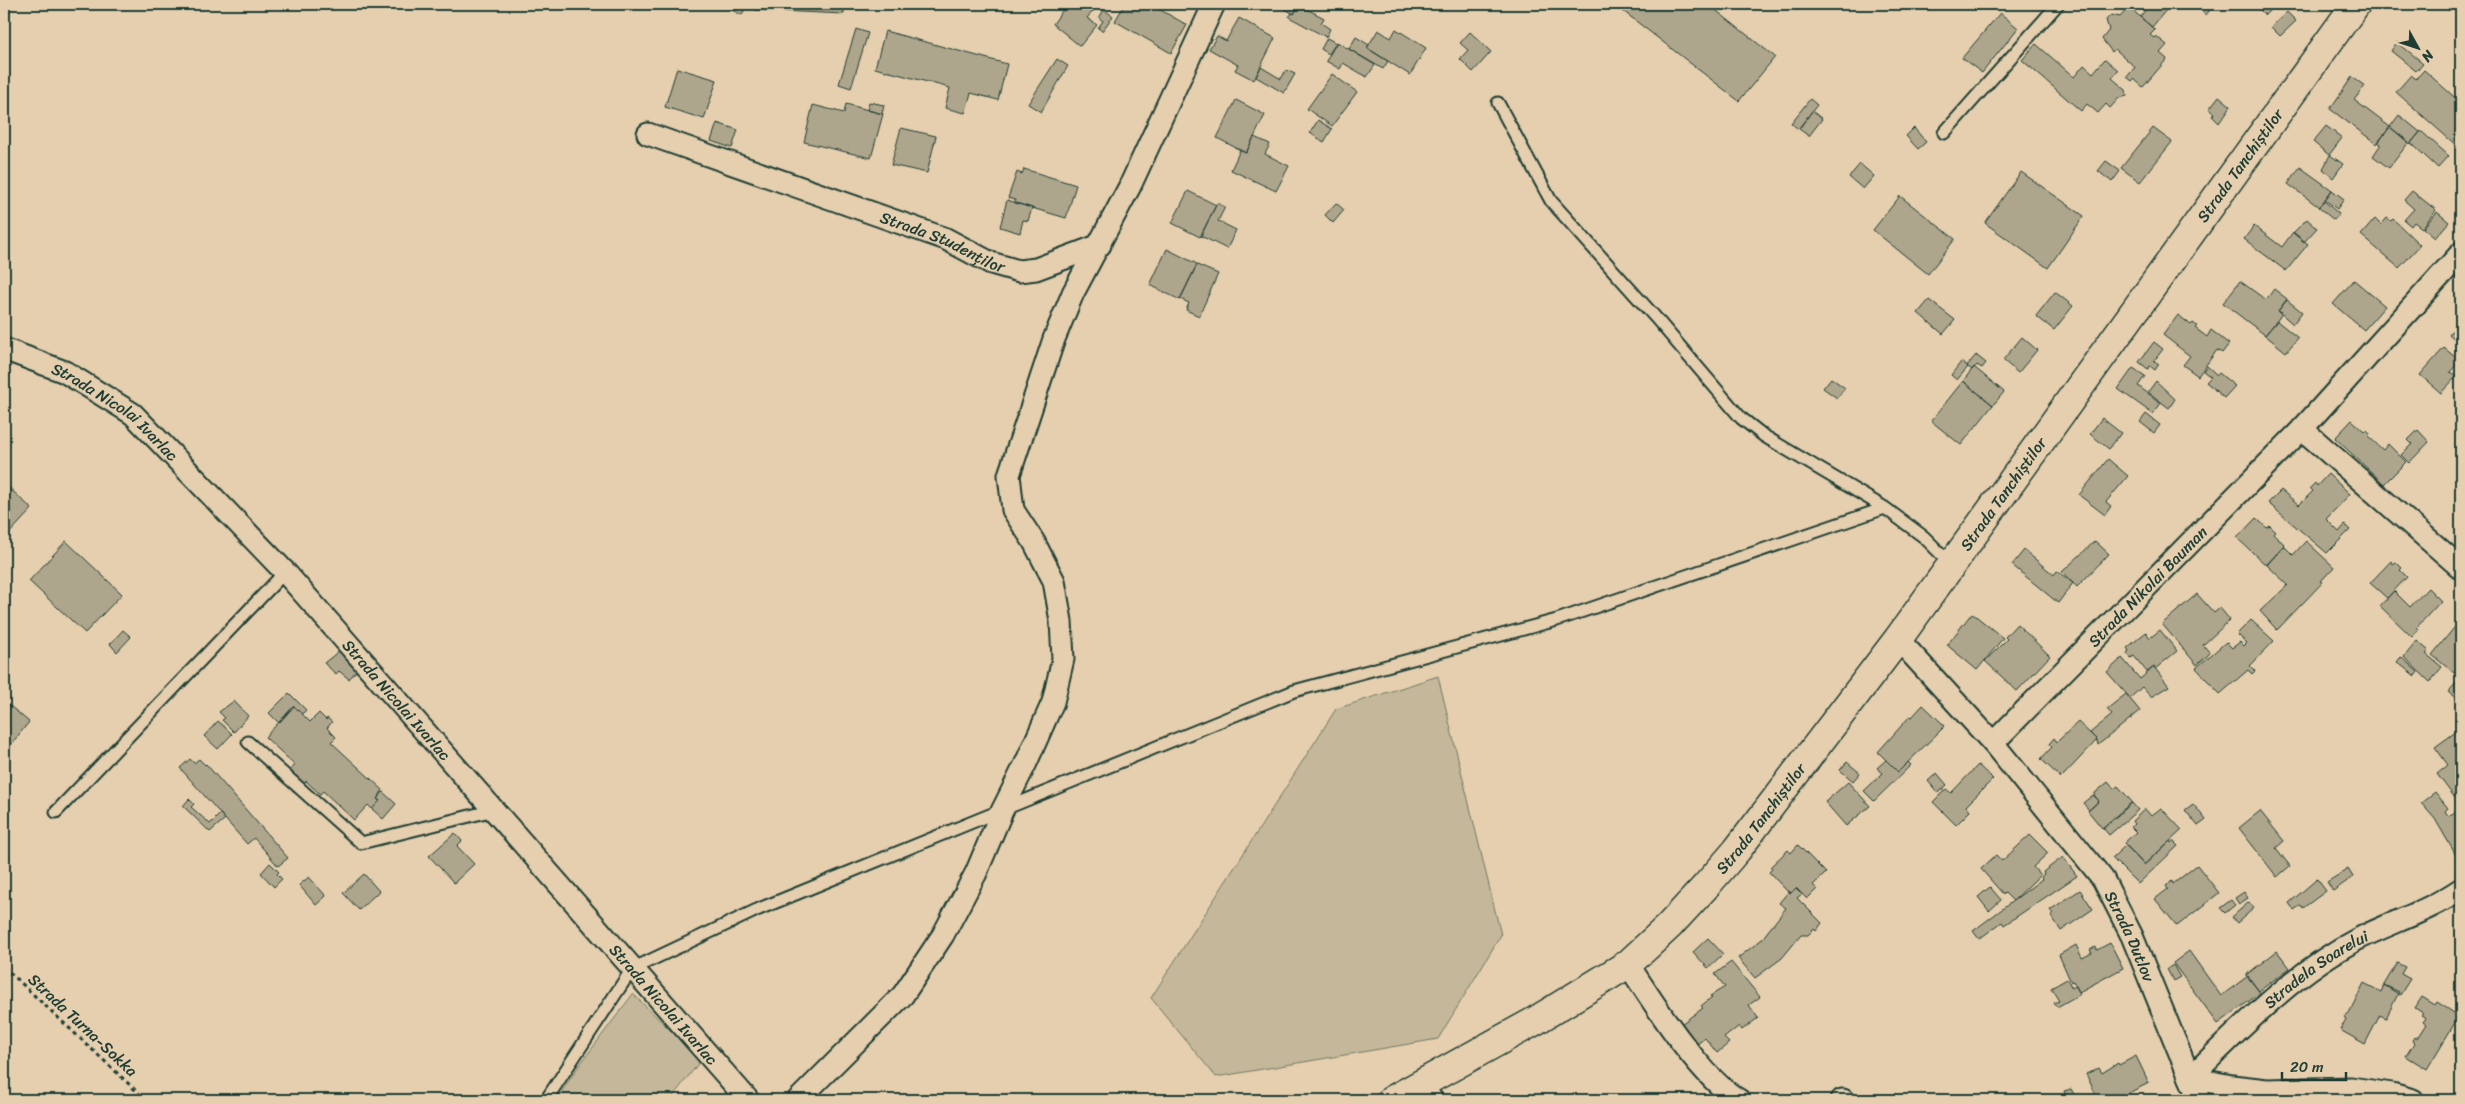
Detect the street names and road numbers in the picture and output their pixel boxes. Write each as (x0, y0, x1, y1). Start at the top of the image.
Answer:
street label: Strada Tanchiștilor (2188, 101, 2292, 228)
street label: Strada Studenților (876, 202, 1010, 281)
street label: Strada Nicolai Ivarlac (47, 354, 186, 468)
street label: Strada Tanchiștilor (1952, 429, 2055, 557)
street label: Strada Nikolai Bauman (2080, 518, 2215, 654)
street label: Strada Nicolai Ivarlac (335, 632, 459, 767)
street label: Strada Tanchiștilor (1708, 755, 1814, 881)
street label: Strada Dutlov (2097, 885, 2164, 987)
street label: Stradela Soarelui (2257, 921, 2374, 1016)
street label: Strada Nicolai Ivarlac (602, 937, 726, 1072)
street label: Strada Turna-Sokka (21, 966, 145, 1084)

